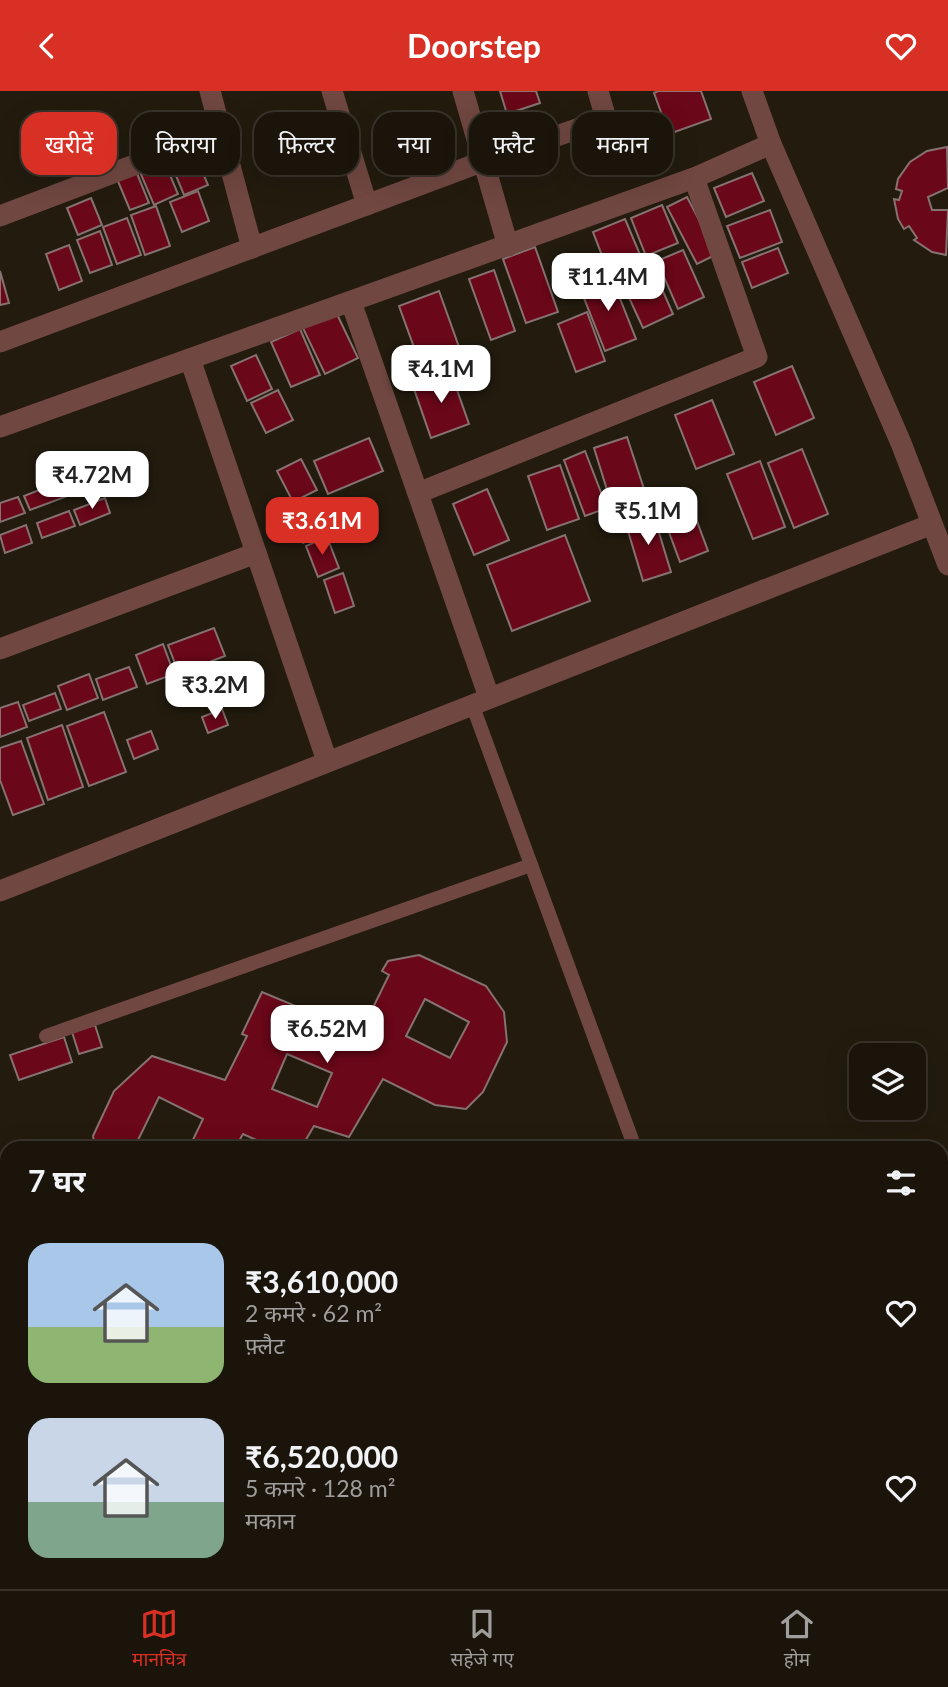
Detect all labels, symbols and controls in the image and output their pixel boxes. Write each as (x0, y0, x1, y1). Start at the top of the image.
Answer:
text: Doorstep (407, 26, 541, 65)
icon: back (28, 27, 66, 65)
icon: heart (882, 27, 920, 65)
chip: खरीदें (21, 112, 117, 175)
chip: किराया (131, 112, 240, 175)
chip: फ़िल्टर (254, 112, 359, 175)
chip: नया (373, 112, 455, 175)
chip: फ़्लैट (469, 112, 558, 175)
chip: मकान (572, 112, 673, 175)
pin: ₹11.4M (551, 253, 665, 313)
text: ₹11.4M (568, 262, 648, 290)
pin: ₹4.1M (392, 345, 490, 405)
text: ₹4.1M (407, 354, 475, 382)
pin: ₹4.72M (35, 451, 149, 511)
text: ₹4.72M (52, 460, 132, 488)
pin: ₹5.1M (599, 487, 697, 547)
text: ₹5.1M (614, 496, 682, 524)
pin: ₹3.61M (265, 497, 379, 557)
text: ₹3.61M (282, 506, 362, 534)
pin: ₹3.2M (166, 661, 264, 721)
text: ₹3.2M (181, 670, 249, 698)
pin: ₹6.52M (270, 1005, 384, 1065)
text: ₹6.52M (287, 1014, 367, 1042)
map controls (849, 1043, 926, 1120)
button: layers (849, 1043, 926, 1120)
text: 7 घर (28, 1162, 85, 1198)
icon: filters (882, 1164, 920, 1202)
text: ₹3,610,000 (245, 1263, 398, 1299)
icon: home (84, 1271, 168, 1355)
icon: heart (882, 1294, 920, 1332)
text: 2 कमरे · 62 m² (245, 1299, 382, 1327)
text: फ़्लैट (245, 1331, 285, 1359)
text: ₹6,520,000 (245, 1438, 398, 1474)
icon: home (84, 1446, 168, 1530)
icon: heart (882, 1469, 920, 1507)
text: 5 कमरे · 128 m² (245, 1474, 395, 1502)
text: मकान (245, 1506, 295, 1534)
tab: मानचित्र (132, 1605, 186, 1674)
tab: सहेजे गए (451, 1605, 514, 1674)
tab: होम (778, 1605, 816, 1674)

